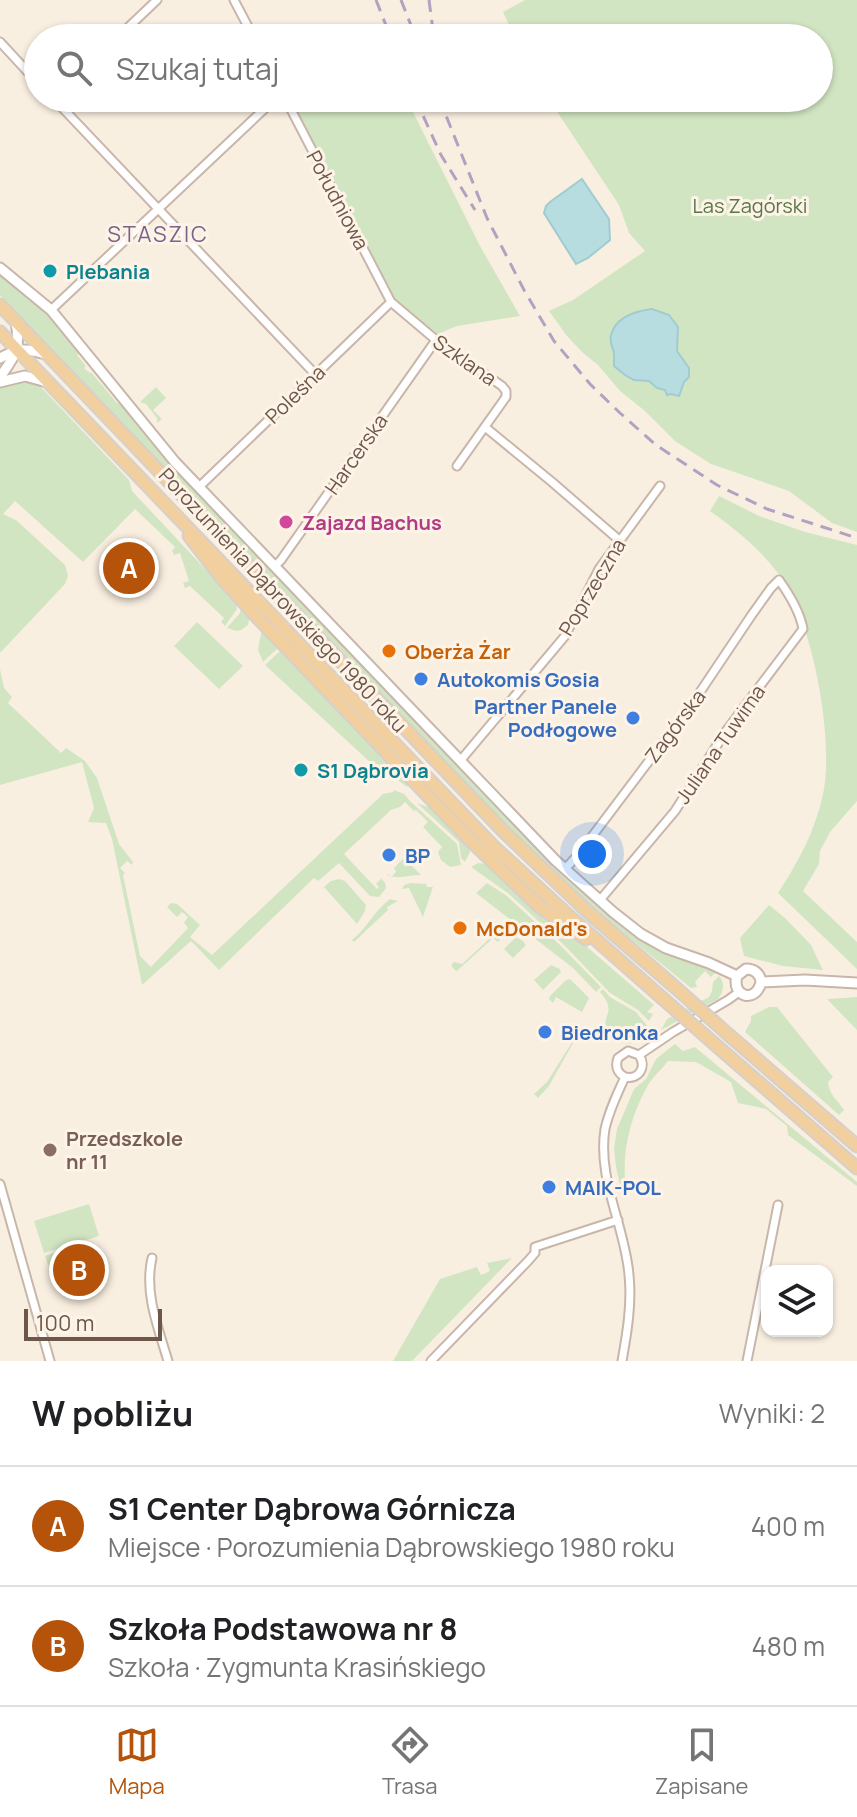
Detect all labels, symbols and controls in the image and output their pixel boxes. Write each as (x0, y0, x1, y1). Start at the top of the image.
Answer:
search box (24, 24, 833, 112)
icon: search (52, 46, 96, 90)
text: Szukaj tutaj (116, 48, 279, 89)
street label: Południowa (301, 146, 375, 254)
park label: Las Zagórski (693, 192, 807, 219)
district label: STASZIC (107, 219, 209, 249)
place label: Plebania (66, 258, 150, 285)
marker: Plebania (41, 262, 59, 280)
street label: Szklana (428, 328, 502, 392)
street label: Poleśna (259, 359, 331, 429)
street label: Harcerska (318, 408, 394, 500)
street label: Porozumienia Dąbrowskiego 1980 roku (153, 462, 413, 738)
place label: Zajazd Bachus (302, 509, 442, 536)
marker: Zajazd Bachus (277, 513, 295, 531)
street label: Poprzeczna (552, 533, 632, 641)
pin: A (103, 538, 155, 598)
place label: Oberża Żar (405, 638, 511, 665)
marker: Oberża Żar (380, 642, 398, 660)
place label: Autokomis Gosia (437, 666, 599, 693)
marker: Autokomis Gosia (412, 670, 430, 688)
street label: Juliana Tuwima (669, 679, 771, 809)
street label: Zagórska (639, 684, 711, 768)
place label: Partner Panele Podłogowe (474, 693, 617, 743)
marker: Partner Panele Podłogowe (624, 709, 642, 727)
place label: S1 Dąbrovia (317, 757, 429, 784)
marker: S1 Dąbrovia (292, 761, 310, 779)
your location (572, 834, 612, 874)
place label: BP (405, 842, 431, 869)
marker: BP (380, 846, 398, 864)
place label: McDonald's (476, 915, 588, 942)
marker: McDonald's (451, 919, 469, 937)
place label: Biedronka (561, 1019, 659, 1046)
marker: Biedronka (536, 1023, 554, 1041)
place label: Przedszkole nr 11 (66, 1125, 183, 1175)
marker: Przedszkole nr 11 (41, 1141, 59, 1159)
place label: MAIK-POL (565, 1174, 661, 1201)
marker: MAIK-POL (540, 1178, 558, 1196)
pin: B (53, 1240, 105, 1300)
map controls (761, 1265, 833, 1337)
button: layers (761, 1265, 833, 1337)
scale bar (24, 1305, 162, 1341)
text: 100 m (36, 1308, 94, 1338)
text: W pobliżu (32, 1390, 193, 1436)
text: Wyniki: 2 (719, 1395, 825, 1431)
text: S1 Center Dąbrowa Górnicza (108, 1488, 516, 1529)
text: A (49, 1508, 67, 1544)
text: 400 m (751, 1508, 825, 1544)
text: Miejsce · Porozumienia Dąbrowskiego 1980 roku (108, 1529, 675, 1565)
text: Szkoła Podstawowa nr 8 (108, 1608, 458, 1649)
text: B (50, 1628, 66, 1664)
text: 480 m (751, 1628, 825, 1664)
text: Szkoła · Zygmunta Krasińskiego (108, 1649, 486, 1685)
tab: Mapa (109, 1723, 165, 1801)
tab: Trasa (382, 1723, 437, 1801)
tab: Zapisane (655, 1723, 748, 1801)

